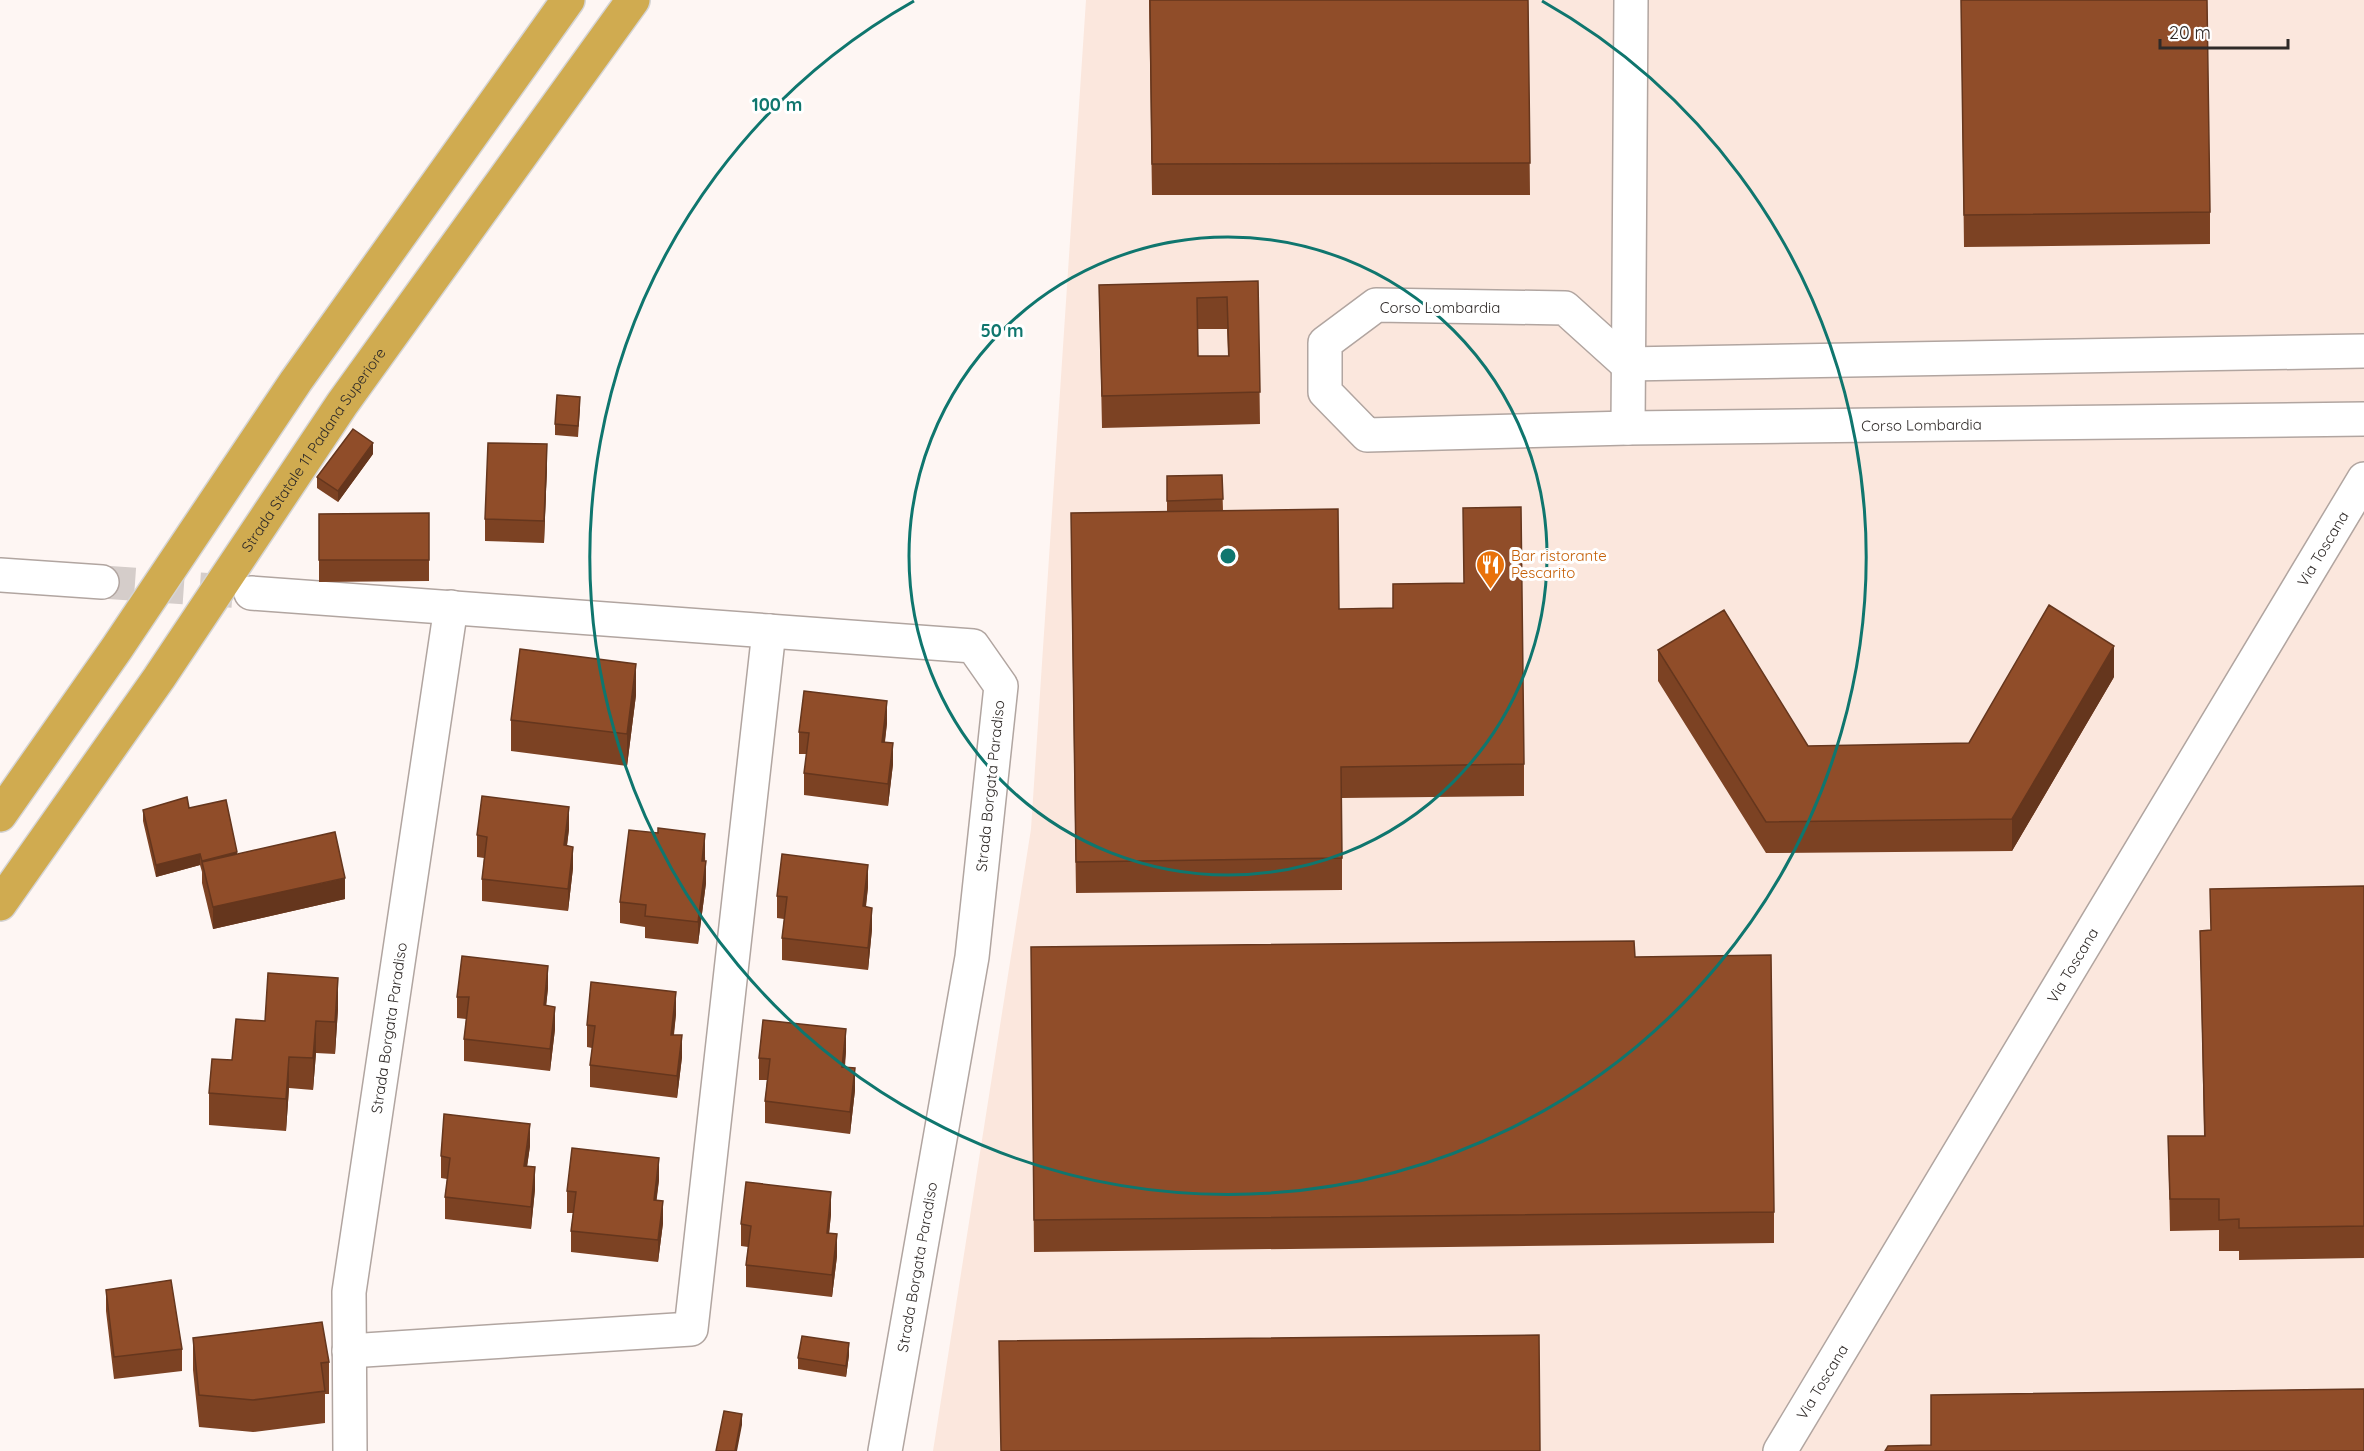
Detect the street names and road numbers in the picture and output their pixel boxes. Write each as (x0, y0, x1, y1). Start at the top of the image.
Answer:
street label: Corso Lombardia (1380, 298, 1500, 317)
street label: Strada Statale 11 Padana Superiore (237, 343, 389, 555)
street label: Corso Lombardia (1861, 414, 1982, 435)
street label: Via Toscana (2292, 507, 2352, 589)
street label: Strada Borgata Paradiso (972, 699, 1008, 873)
street label: Via Toscana (2042, 924, 2102, 1006)
street label: Strada Borgata Paradiso (366, 941, 410, 1115)
street label: Strada Borgata Paradiso (893, 1180, 941, 1354)
street label: Via Toscana (1792, 1340, 1852, 1423)

